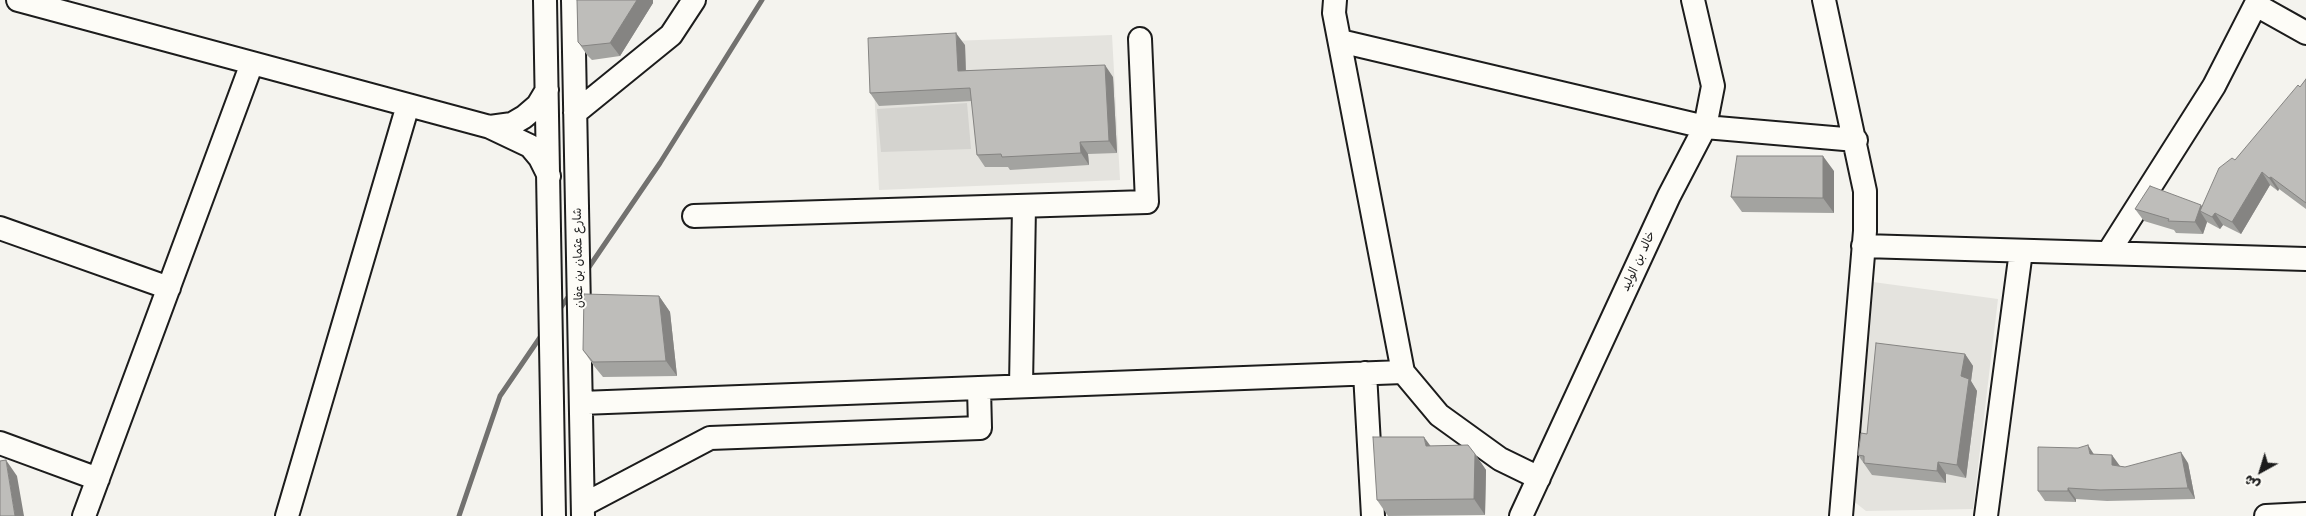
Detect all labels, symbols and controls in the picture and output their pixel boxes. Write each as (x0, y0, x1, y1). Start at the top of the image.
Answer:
street label: شارع عثمان بن عفان (570, 208, 586, 308)
street label: خالد بن الوليد (1618, 229, 1658, 293)
north arrow (2236, 446, 2286, 496)
text: ش (2239, 471, 2263, 495)

